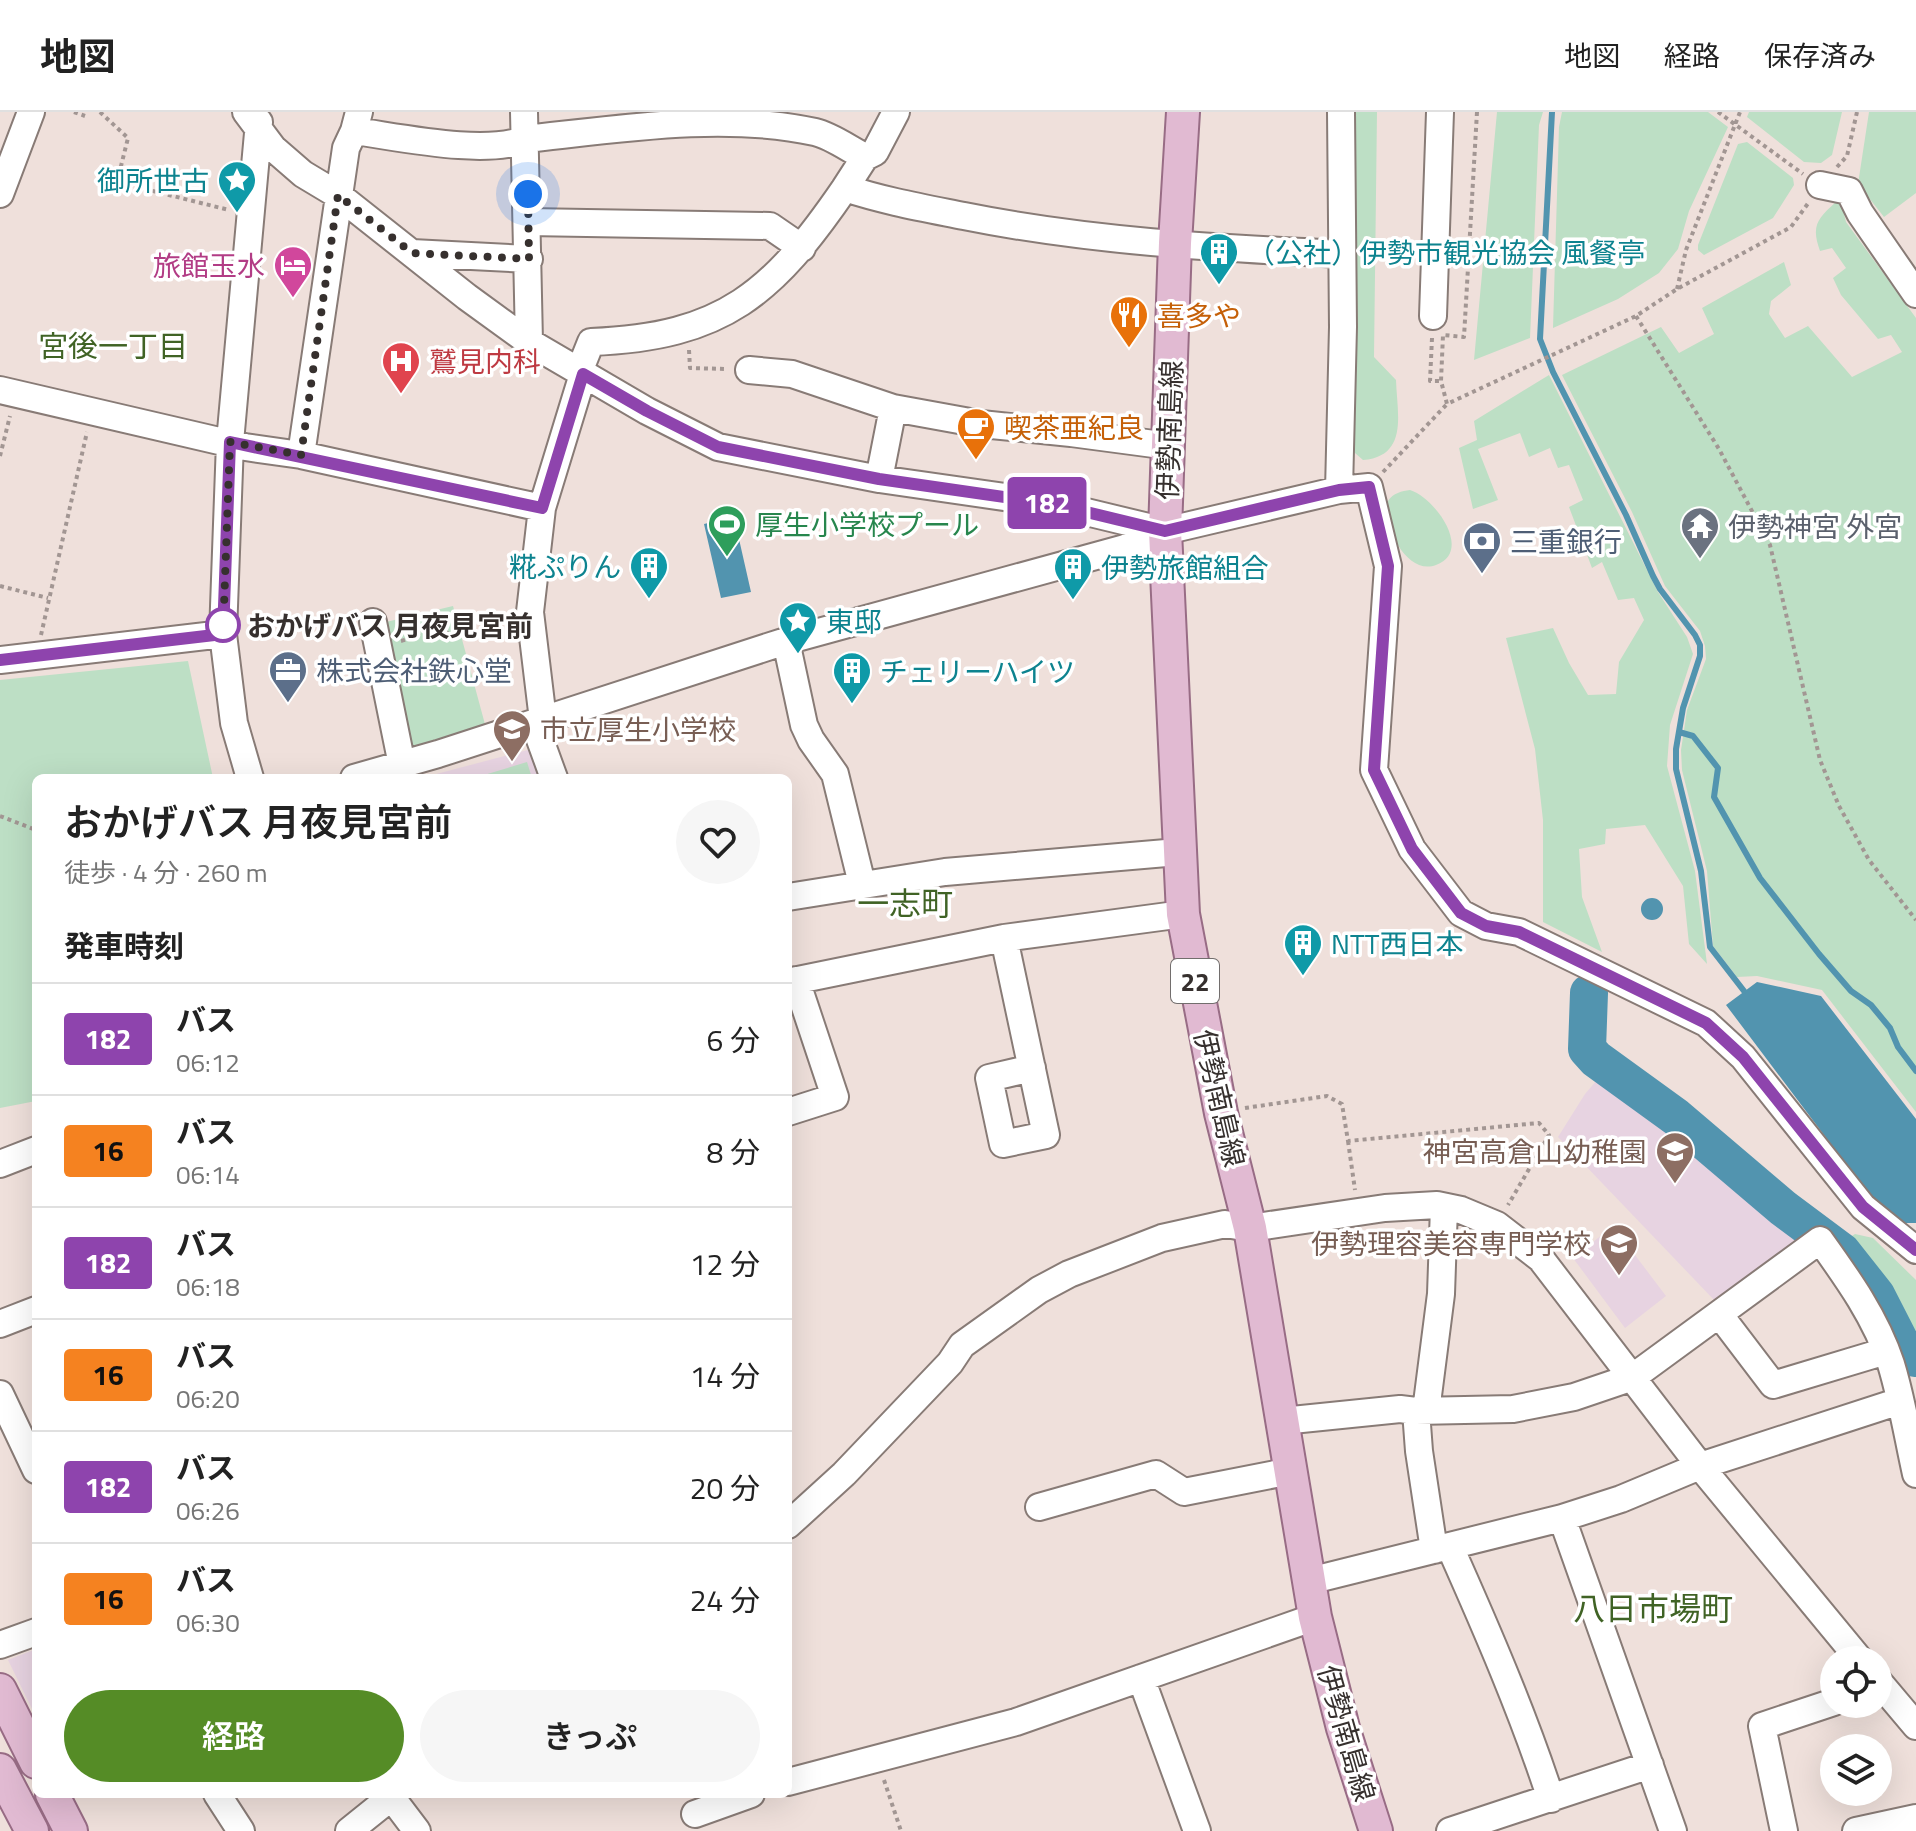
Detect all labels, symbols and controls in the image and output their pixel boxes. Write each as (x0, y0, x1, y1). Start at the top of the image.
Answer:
text: 地図 (40, 27, 116, 85)
text: 地図 (1564, 34, 1620, 77)
text: 経路 (1664, 34, 1720, 77)
text: 保存済み (1764, 34, 1876, 77)
place label: 御所世古 (97, 159, 209, 202)
place icon: 御所世古 (216, 159, 258, 214)
your location (508, 174, 548, 214)
building icon: （公社）伊勢市観光協会 風餐亭 (1198, 231, 1240, 286)
place label: （公社）伊勢市観光協会 風餐亭 (1247, 231, 1645, 274)
place label: 旅館玉水 (153, 244, 265, 287)
hotel icon: 旅館玉水 (272, 244, 314, 299)
restaurant icon: 喜多や (1108, 294, 1150, 349)
place label: 喜多や (1157, 294, 1241, 337)
district label: 宮後一丁目 (38, 323, 188, 369)
hospital icon: 鷲見内科 (380, 340, 422, 395)
place label: 鷲見内科 (429, 340, 541, 383)
street label: 伊勢南島線 (1145, 359, 1193, 501)
cafe icon: 喫茶亜紀良 (955, 406, 997, 461)
place label: 喫茶亜紀良 (1004, 406, 1144, 449)
line badge: 182 (1001, 477, 1093, 529)
text: 182 (1023, 481, 1071, 524)
sports icon: 厚生小学校プール (706, 503, 748, 558)
place label: 厚生小学校プール (755, 503, 979, 546)
temple icon: 伊勢神宮 外宮 (1679, 505, 1721, 560)
place label: 伊勢神宮 外宮 (1728, 505, 1902, 548)
bank icon: 三重銀行 (1461, 520, 1503, 575)
place label: 三重銀行 (1510, 520, 1622, 563)
place label: 糀ぷりん (509, 545, 621, 588)
building icon: 糀ぷりん (628, 545, 670, 600)
building icon: 伊勢旅館組合 (1052, 546, 1094, 601)
place label: 伊勢旅館組合 (1101, 546, 1269, 589)
place icon: 東邸 (777, 600, 819, 655)
place label: 東邸 (826, 600, 882, 643)
place label: おかげバス 月夜見宮前 (247, 604, 533, 647)
marker: おかげバス 月夜見宮前 (206, 608, 240, 642)
office icon: 株式会社鉄心堂 (267, 649, 309, 704)
place label: 株式会社鉄心堂 (316, 649, 512, 692)
building icon: チェリーハイツ (831, 650, 873, 705)
place label: チェリーハイツ (880, 650, 1075, 693)
school or university icon: 市立厚生小学校 (491, 708, 533, 763)
place label: 市立厚生小学校 (540, 708, 736, 751)
text: おかげバス 月夜見宮前 (64, 793, 452, 851)
button: heart (676, 800, 760, 884)
text: 徒歩 · 4 分 · 260 m (64, 853, 268, 892)
district label: 一志町 (857, 879, 953, 927)
building icon: NTT西日本 (1282, 922, 1324, 977)
place label: NTT西日本 (1331, 922, 1463, 965)
text: 発車時刻 (64, 923, 184, 969)
road number: 22 (1171, 959, 1219, 1003)
text: バス (176, 997, 236, 1043)
text: 182 (84, 1017, 132, 1060)
text: 6 分 (707, 1017, 760, 1063)
street label: 伊勢南島線 (1183, 1025, 1257, 1171)
text: 06:12 (176, 1043, 240, 1082)
text: バス (176, 1109, 236, 1155)
text: 16 (92, 1129, 124, 1172)
text: 8 分 (707, 1129, 760, 1175)
place label: 神宮高倉山幼稚園 (1423, 1130, 1647, 1173)
school or university icon: 神宮高倉山幼稚園 (1654, 1130, 1696, 1185)
text: 06:14 (176, 1155, 240, 1194)
text: バス (176, 1221, 236, 1267)
place label: 伊勢理容美容専門学校 (1311, 1222, 1591, 1265)
school or university icon: 伊勢理容美容専門学校 (1598, 1222, 1640, 1277)
text: 182 (84, 1241, 132, 1284)
text: 12 分 (690, 1241, 760, 1287)
text: 06:18 (176, 1267, 240, 1306)
text: バス (176, 1333, 236, 1379)
text: 16 (92, 1353, 124, 1396)
text: 14 分 (690, 1353, 760, 1399)
text: 06:20 (176, 1379, 240, 1418)
text: バス (176, 1445, 236, 1491)
text: 182 (84, 1465, 132, 1508)
text: 20 分 (690, 1465, 760, 1511)
text: 06:26 (176, 1491, 240, 1530)
text: バス (176, 1557, 236, 1603)
text: 16 (92, 1577, 124, 1620)
text: 24 分 (690, 1577, 760, 1623)
district label: 八日市場町 (1573, 1584, 1733, 1632)
text: 06:30 (176, 1603, 240, 1642)
map controls (1820, 1646, 1892, 1806)
button: locate (1820, 1646, 1892, 1718)
street label: 伊勢南島線 (1307, 1660, 1387, 1806)
button: 経路 (64, 1690, 404, 1782)
button: きっぷ (420, 1690, 760, 1782)
button: layers (1820, 1734, 1892, 1806)

